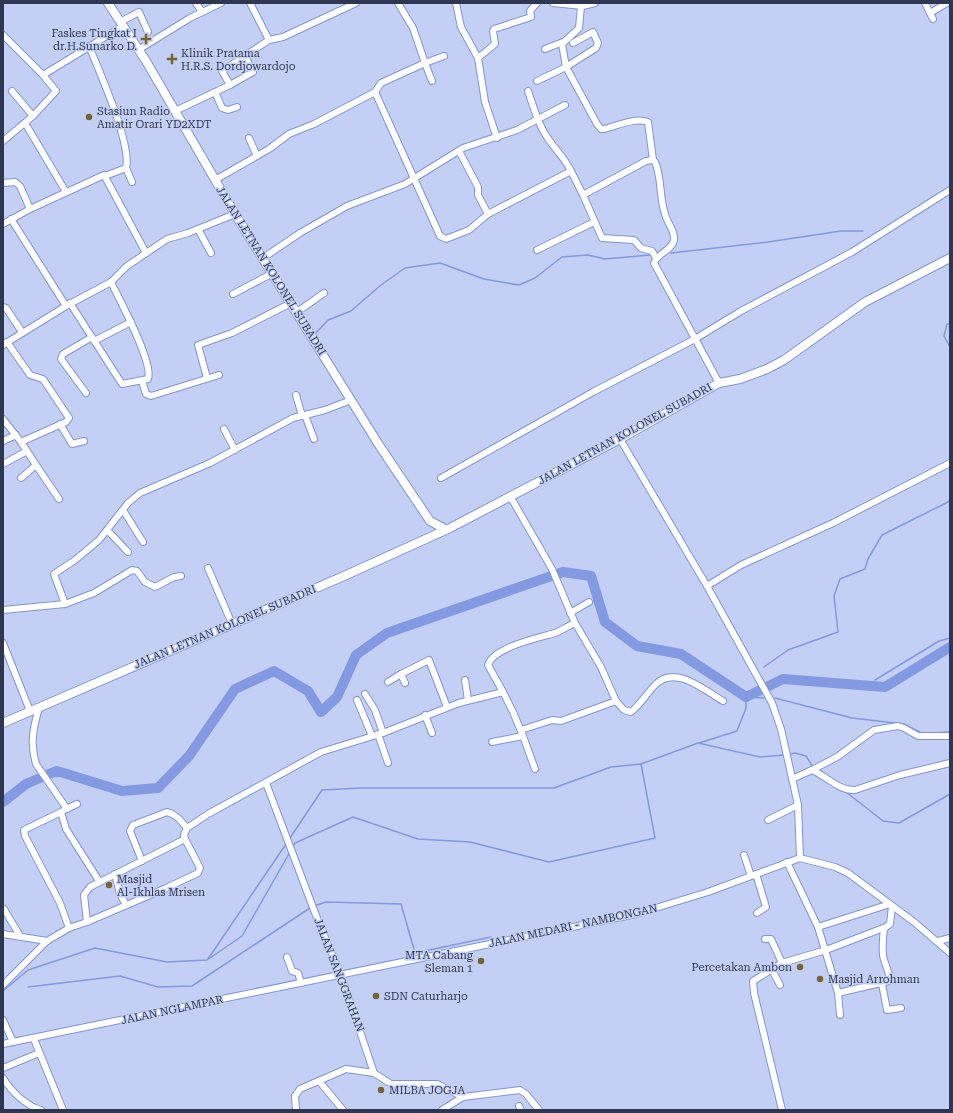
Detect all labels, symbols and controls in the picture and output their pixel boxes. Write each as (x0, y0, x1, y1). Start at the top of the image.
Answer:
place label: Faskes Tingkat I dr.H.Sunarko D. (51, 27, 137, 53)
marker: Faskes Tingkat I dr.H.Sunarko D. (140, 33, 152, 45)
place label: Klinik Pratama H.R.S. Dordjowardojo (181, 47, 296, 73)
marker: Klinik Pratama H.R.S. Dordjowardojo (166, 53, 178, 65)
place label: Stasiun Radio Amatir Orari YD2XDT (97, 105, 211, 131)
marker: Stasiun Radio Amatir Orari YD2XDT (84, 112, 94, 122)
street label: JALAN LETNAN KOLONEL SUBADRI (213, 184, 329, 358)
street label: JALAN LETNAN KOLONEL SUBADRI (536, 381, 714, 487)
street label: JALAN LETNAN KOLONEL SUBADRI (132, 583, 318, 671)
place label: Masjid Al-Ikhlas Mrisen (117, 873, 205, 899)
marker: Masjid Al-Ikhlas Mrisen (104, 880, 114, 890)
street label: JALAN MEDARI - NAMBONGAN (487, 902, 659, 950)
street label: JALAN SANGGRAHAN (311, 916, 367, 1034)
place label: MTA Cabang Sleman 1 (405, 949, 474, 975)
marker: MTA Cabang Sleman 1 (476, 956, 486, 966)
place label: Percetakan Ambon (692, 961, 792, 974)
marker: Percetakan Ambon (795, 962, 805, 972)
place label: Masjid Arrohman (828, 973, 920, 986)
marker: Masjid Arrohman (815, 974, 825, 984)
place label: SDN Caturharjo (384, 990, 468, 1003)
marker: SDN Caturharjo (371, 991, 381, 1001)
street label: JALAN NGLAMPAR (120, 993, 225, 1027)
place label: MILBA JOGJA (389, 1084, 466, 1097)
marker: MILBA JOGJA (376, 1085, 386, 1095)

